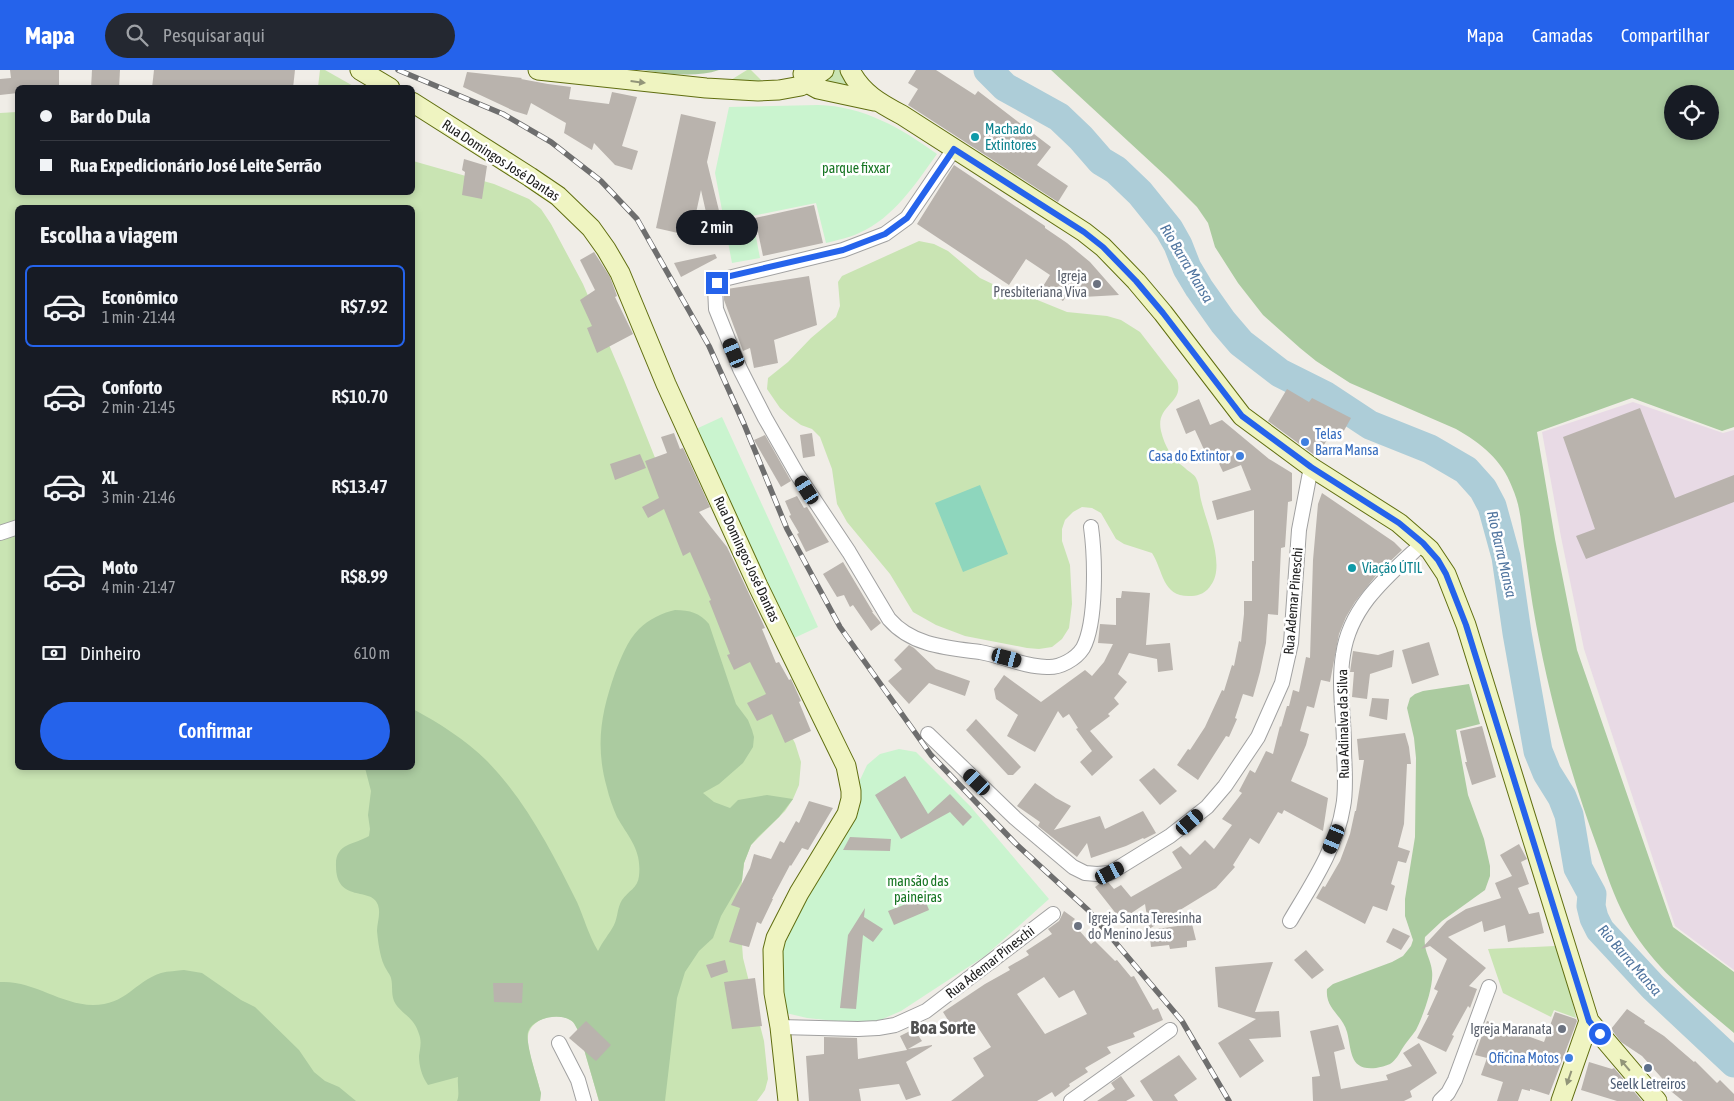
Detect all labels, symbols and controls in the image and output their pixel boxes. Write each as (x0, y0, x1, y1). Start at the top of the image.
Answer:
search box (105, 13, 455, 58)
icon: search (123, 21, 151, 49)
text: Mapa (25, 22, 75, 49)
text: Pesquisar aqui (163, 24, 265, 46)
text: Mapa (1467, 25, 1504, 46)
text: Camadas (1532, 25, 1593, 46)
text: Compartilhar (1621, 25, 1709, 46)
one-way arrow (631, 78, 647, 86)
map controls (1664, 85, 1719, 140)
button: locate (1664, 85, 1719, 140)
text: Bar do Dula (70, 105, 150, 127)
street label: Rua Domingos José Dantas (439, 116, 563, 204)
place label: Machado Extintores (985, 121, 1037, 153)
marker: Machado Extintores (969, 131, 981, 143)
text: Rua Expedicionário José Leite Serrão (70, 154, 322, 176)
park label: parque fixxar (822, 160, 891, 176)
callout: 2 min (676, 210, 758, 246)
text: 2 min (701, 218, 733, 236)
water label: Rio Barra Mansa (1157, 221, 1217, 305)
text: Escolha a viagem (40, 222, 178, 248)
place label: Igreja Presbiteriana Viva (993, 268, 1087, 300)
route end (706, 272, 728, 294)
marker: Igreja Presbiteriana Viva (1091, 278, 1103, 290)
icon: car (42, 284, 87, 329)
text: Econômico (102, 286, 178, 308)
text: R$7.92 (340, 295, 388, 317)
text: 1 min · 21:44 (102, 308, 175, 326)
car (721, 336, 746, 370)
icon: car (42, 374, 87, 419)
text: Conforto (102, 376, 163, 398)
text: R$10.70 (331, 385, 388, 407)
text: 2 min · 21:45 (102, 398, 175, 416)
place label: Telas Barra Mansa (1315, 426, 1379, 458)
marker: Telas Barra Mansa (1299, 436, 1311, 448)
place label: Casa do Extintor (1148, 448, 1231, 464)
marker: Casa do Extintor (1234, 450, 1246, 462)
icon: car (42, 464, 87, 509)
text: XL (102, 466, 118, 488)
car (792, 473, 821, 507)
text: R$13.47 (331, 475, 388, 497)
text: 3 min · 21:46 (102, 488, 175, 506)
street label: Rua Domingos José Dantas (711, 494, 783, 624)
water label: Rio Barra Mansa (1484, 509, 1520, 599)
street label: Rua Ademar Pineschi (1280, 547, 1306, 655)
icon: car (42, 554, 87, 599)
text: Moto (102, 556, 138, 578)
place label: Viação ÚTIL (1362, 560, 1423, 576)
marker: Viação ÚTIL (1346, 562, 1358, 574)
text: R$8.99 (340, 565, 388, 587)
text: 4 min · 21:47 (102, 578, 175, 596)
icon: cash (40, 639, 68, 667)
text: Dinheiro (80, 642, 141, 664)
text: 610 m (354, 644, 390, 662)
car (990, 647, 1023, 669)
street label: Rua Adinalva da Silva (1334, 669, 1352, 779)
button: Confirmar (40, 702, 390, 760)
car (960, 766, 993, 798)
car (1173, 806, 1206, 838)
car (1321, 822, 1346, 856)
car (1093, 860, 1126, 886)
park label: mansão das paineiras (887, 873, 949, 905)
place label: Igreja Santa Teresinha do Menino Jesus (1088, 910, 1202, 942)
marker: Igreja Santa Teresinha do Menino Jesus (1072, 920, 1084, 932)
water label: Rio Barra Mansa (1595, 921, 1665, 999)
street label: Rua Ademar Pineschi (943, 923, 1037, 1001)
district label: Boa Sorte (910, 1016, 976, 1038)
place label: Igreja Maranata (1470, 1021, 1552, 1037)
marker: Igreja Maranata (1556, 1023, 1568, 1035)
route start (1589, 1023, 1611, 1045)
place label: Oficina Motos (1489, 1050, 1559, 1066)
marker: Oficina Motos (1563, 1052, 1575, 1064)
one-way arrow (1619, 1058, 1630, 1071)
marker: Seelk Letreiros (1642, 1062, 1654, 1074)
one-way arrow (1565, 1070, 1572, 1085)
place label: Seelk Letreiros (1610, 1076, 1686, 1092)

